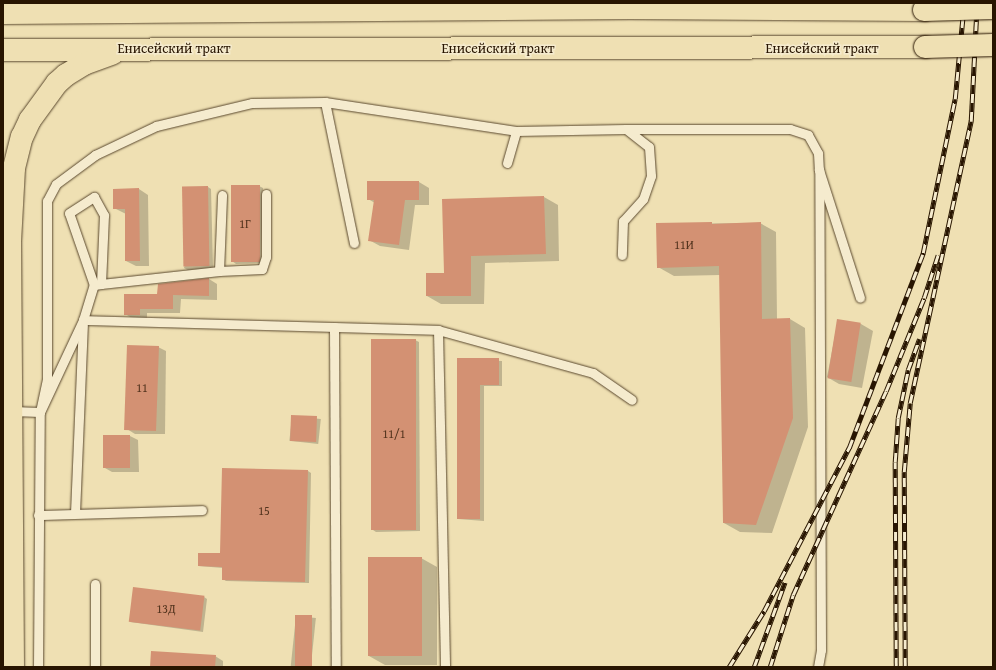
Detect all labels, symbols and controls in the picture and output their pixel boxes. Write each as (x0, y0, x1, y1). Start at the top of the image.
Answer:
street label: Енисейский тракт (118, 40, 230, 56)
street label: Енисейский тракт (442, 40, 554, 56)
street label: Енисейский тракт (766, 40, 878, 56)
house number: 1Г (239, 217, 251, 231)
house number: 11И (674, 238, 694, 252)
house number: 11 (136, 381, 148, 395)
house number: 11/1 (383, 427, 405, 441)
house number: 15 (258, 504, 270, 518)
house number: 13Д (156, 602, 176, 616)

